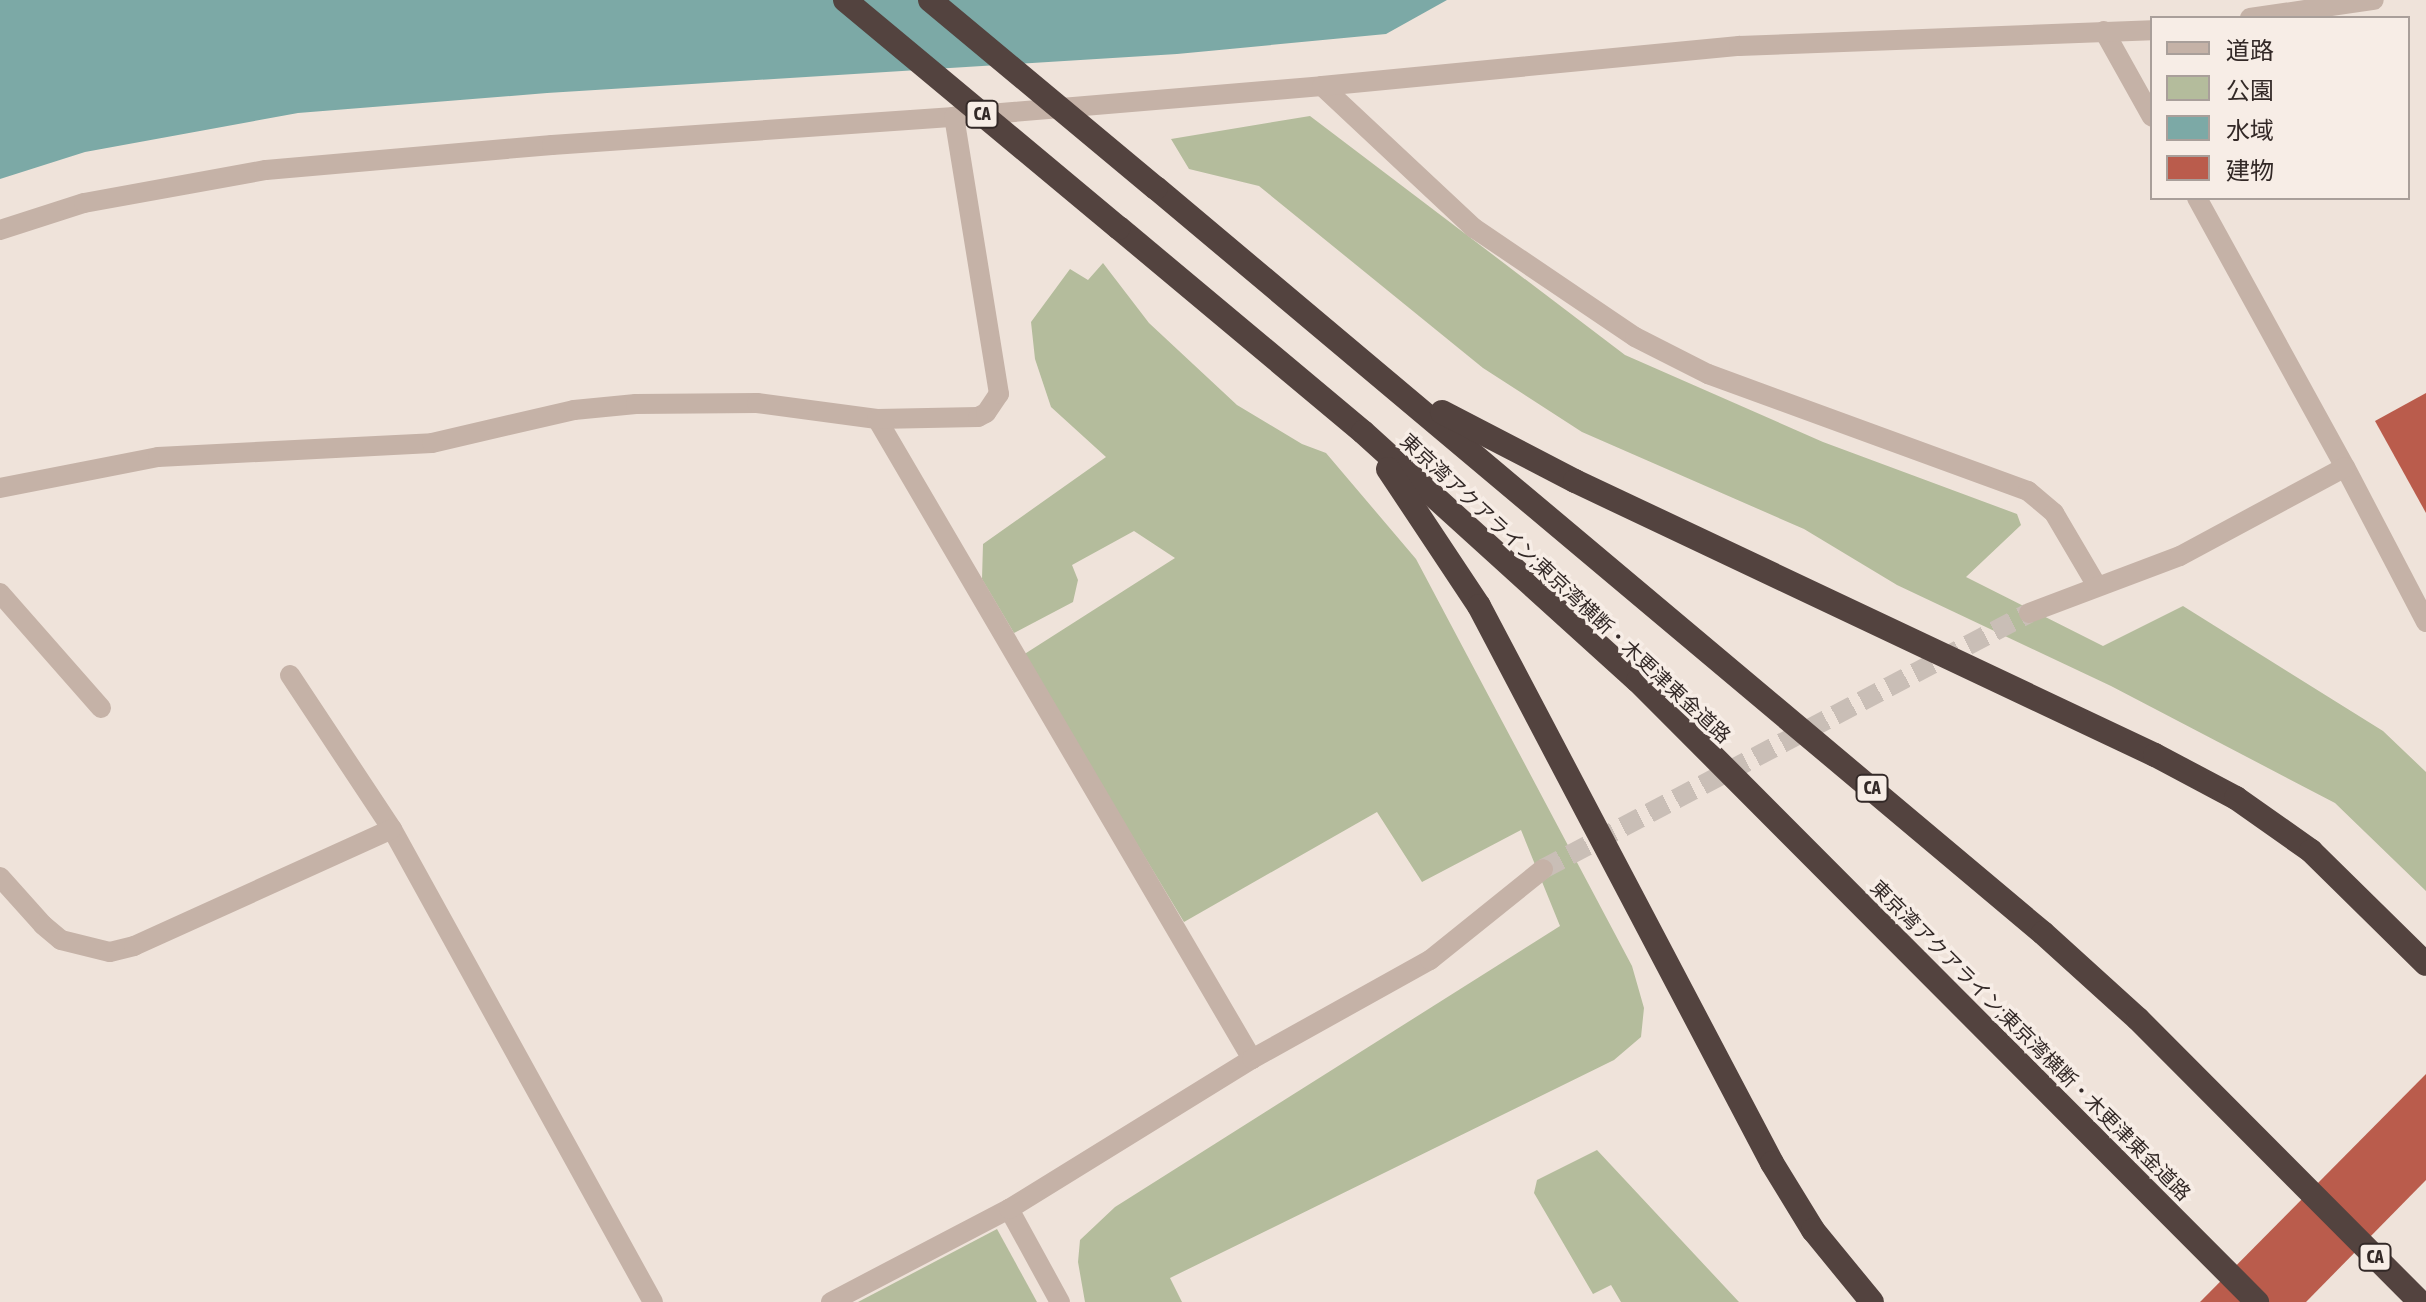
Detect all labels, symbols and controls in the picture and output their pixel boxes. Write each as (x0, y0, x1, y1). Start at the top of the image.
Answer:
legend (2150, 16, 2410, 200)
text: 道路 (2226, 37, 2274, 64)
text: 公園 (2226, 77, 2274, 104)
road number: CA (964, 100, 1000, 128)
text: 水域 (2226, 117, 2274, 144)
text: 建物 (2226, 157, 2274, 184)
street label: 東京湾アクアライン;東京湾横断・木更津東金道路 (1396, 428, 1736, 748)
road number: CA (1854, 774, 1890, 802)
street label: 東京湾アクアライン;東京湾横断・木更津東金道路 (1866, 875, 2196, 1205)
road number: CA (2357, 1243, 2393, 1271)

